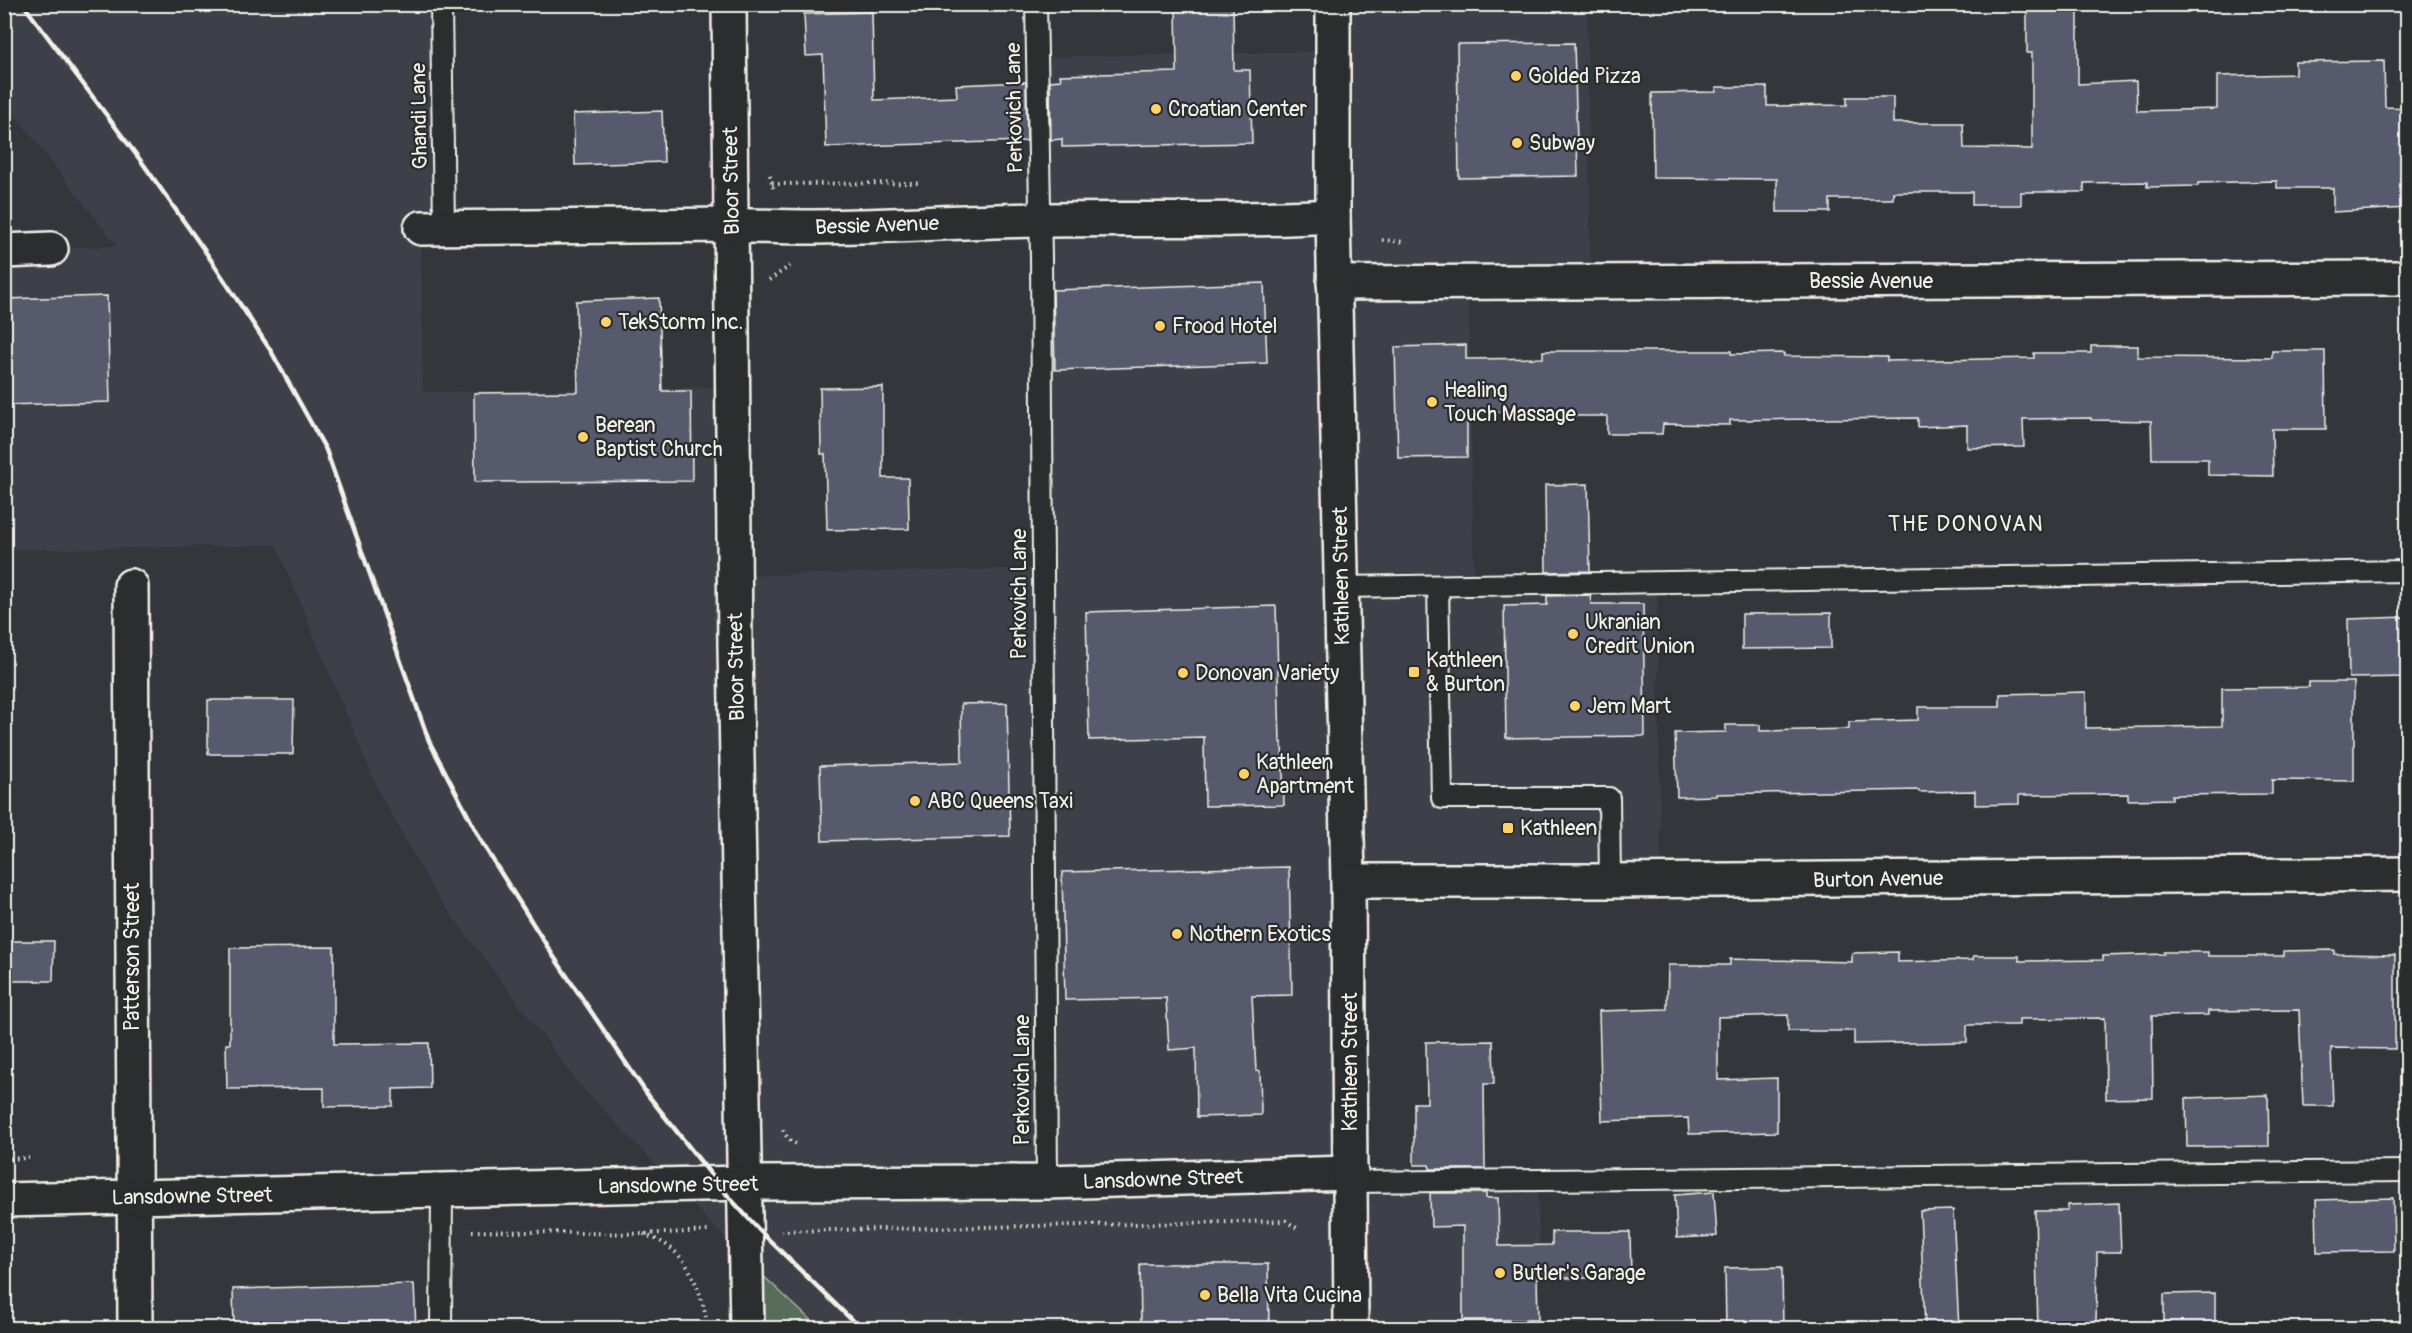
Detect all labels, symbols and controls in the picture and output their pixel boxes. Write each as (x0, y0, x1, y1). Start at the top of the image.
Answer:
street label: Perkovich Lane (1000, 42, 1029, 174)
street label: Ghandi Lane (405, 62, 434, 170)
place label: Golded Pizza (1528, 63, 1641, 90)
marker: Golded Pizza (1509, 69, 1523, 83)
place label: Croatian Center (1168, 96, 1308, 123)
marker: Croatian Center (1149, 102, 1163, 116)
street label: Bloor Street (717, 126, 746, 235)
place label: Subway (1529, 130, 1595, 157)
marker: Subway (1510, 136, 1524, 150)
street label: Bessie Avenue (814, 210, 940, 241)
street label: Bessie Avenue (1809, 268, 1934, 295)
place label: TekStorm Inc. (618, 309, 743, 336)
place label: Frood Hotel (1172, 313, 1278, 340)
marker: TekStorm Inc. (599, 315, 613, 329)
marker: Frood Hotel (1153, 319, 1167, 333)
place label: Healing Touch Massage (1444, 377, 1577, 428)
marker: Healing Touch Massage (1425, 395, 1439, 409)
place label: Berean Baptist Church (595, 412, 723, 463)
marker: Berean Baptist Church (576, 430, 590, 444)
street label: Kathleen Street (1327, 506, 1356, 646)
district label: THE DONOVAN (1888, 510, 2044, 538)
street label: Perkovich Lane (1006, 528, 1033, 659)
place label: Ukranian Credit Union (1585, 609, 1695, 660)
street label: Bloor Street (722, 612, 751, 721)
marker: Ukranian Credit Union (1566, 627, 1580, 641)
place label: Kathleen & Burton (1426, 647, 1505, 698)
place label: Donovan Variety (1195, 660, 1339, 687)
marker: Kathleen & Burton (1407, 665, 1421, 679)
marker: Donovan Variety (1176, 666, 1190, 680)
place label: Jem Mart (1587, 693, 1672, 720)
marker: Jem Mart (1568, 699, 1582, 713)
place label: Kathleen Apartment (1256, 749, 1355, 800)
marker: Kathleen Apartment (1237, 767, 1251, 781)
place label: ABC Queens Taxi (927, 788, 1073, 815)
marker: ABC Queens Taxi (908, 794, 922, 808)
place label: Kathleen (1520, 815, 1597, 842)
marker: Kathleen (1501, 821, 1515, 835)
street label: Burton Avenue (1813, 865, 1944, 894)
street label: Patterson Street (119, 882, 146, 1031)
place label: Nothern Exotics (1189, 921, 1332, 948)
marker: Nothern Exotics (1170, 927, 1184, 941)
street label: Kathleen Street (1337, 992, 1364, 1131)
street label: Perkovich Lane (1009, 1014, 1036, 1145)
street label: Lansdowne Street (1082, 1163, 1244, 1196)
street label: Lansdowne Street (597, 1171, 759, 1200)
street label: Lansdowne Street (111, 1182, 273, 1211)
place label: Butler's Garage (1512, 1260, 1646, 1287)
marker: Butler's Garage (1493, 1266, 1507, 1280)
place label: Bella Vita Cucina (1217, 1282, 1362, 1309)
marker: Bella Vita Cucina (1198, 1288, 1212, 1302)

